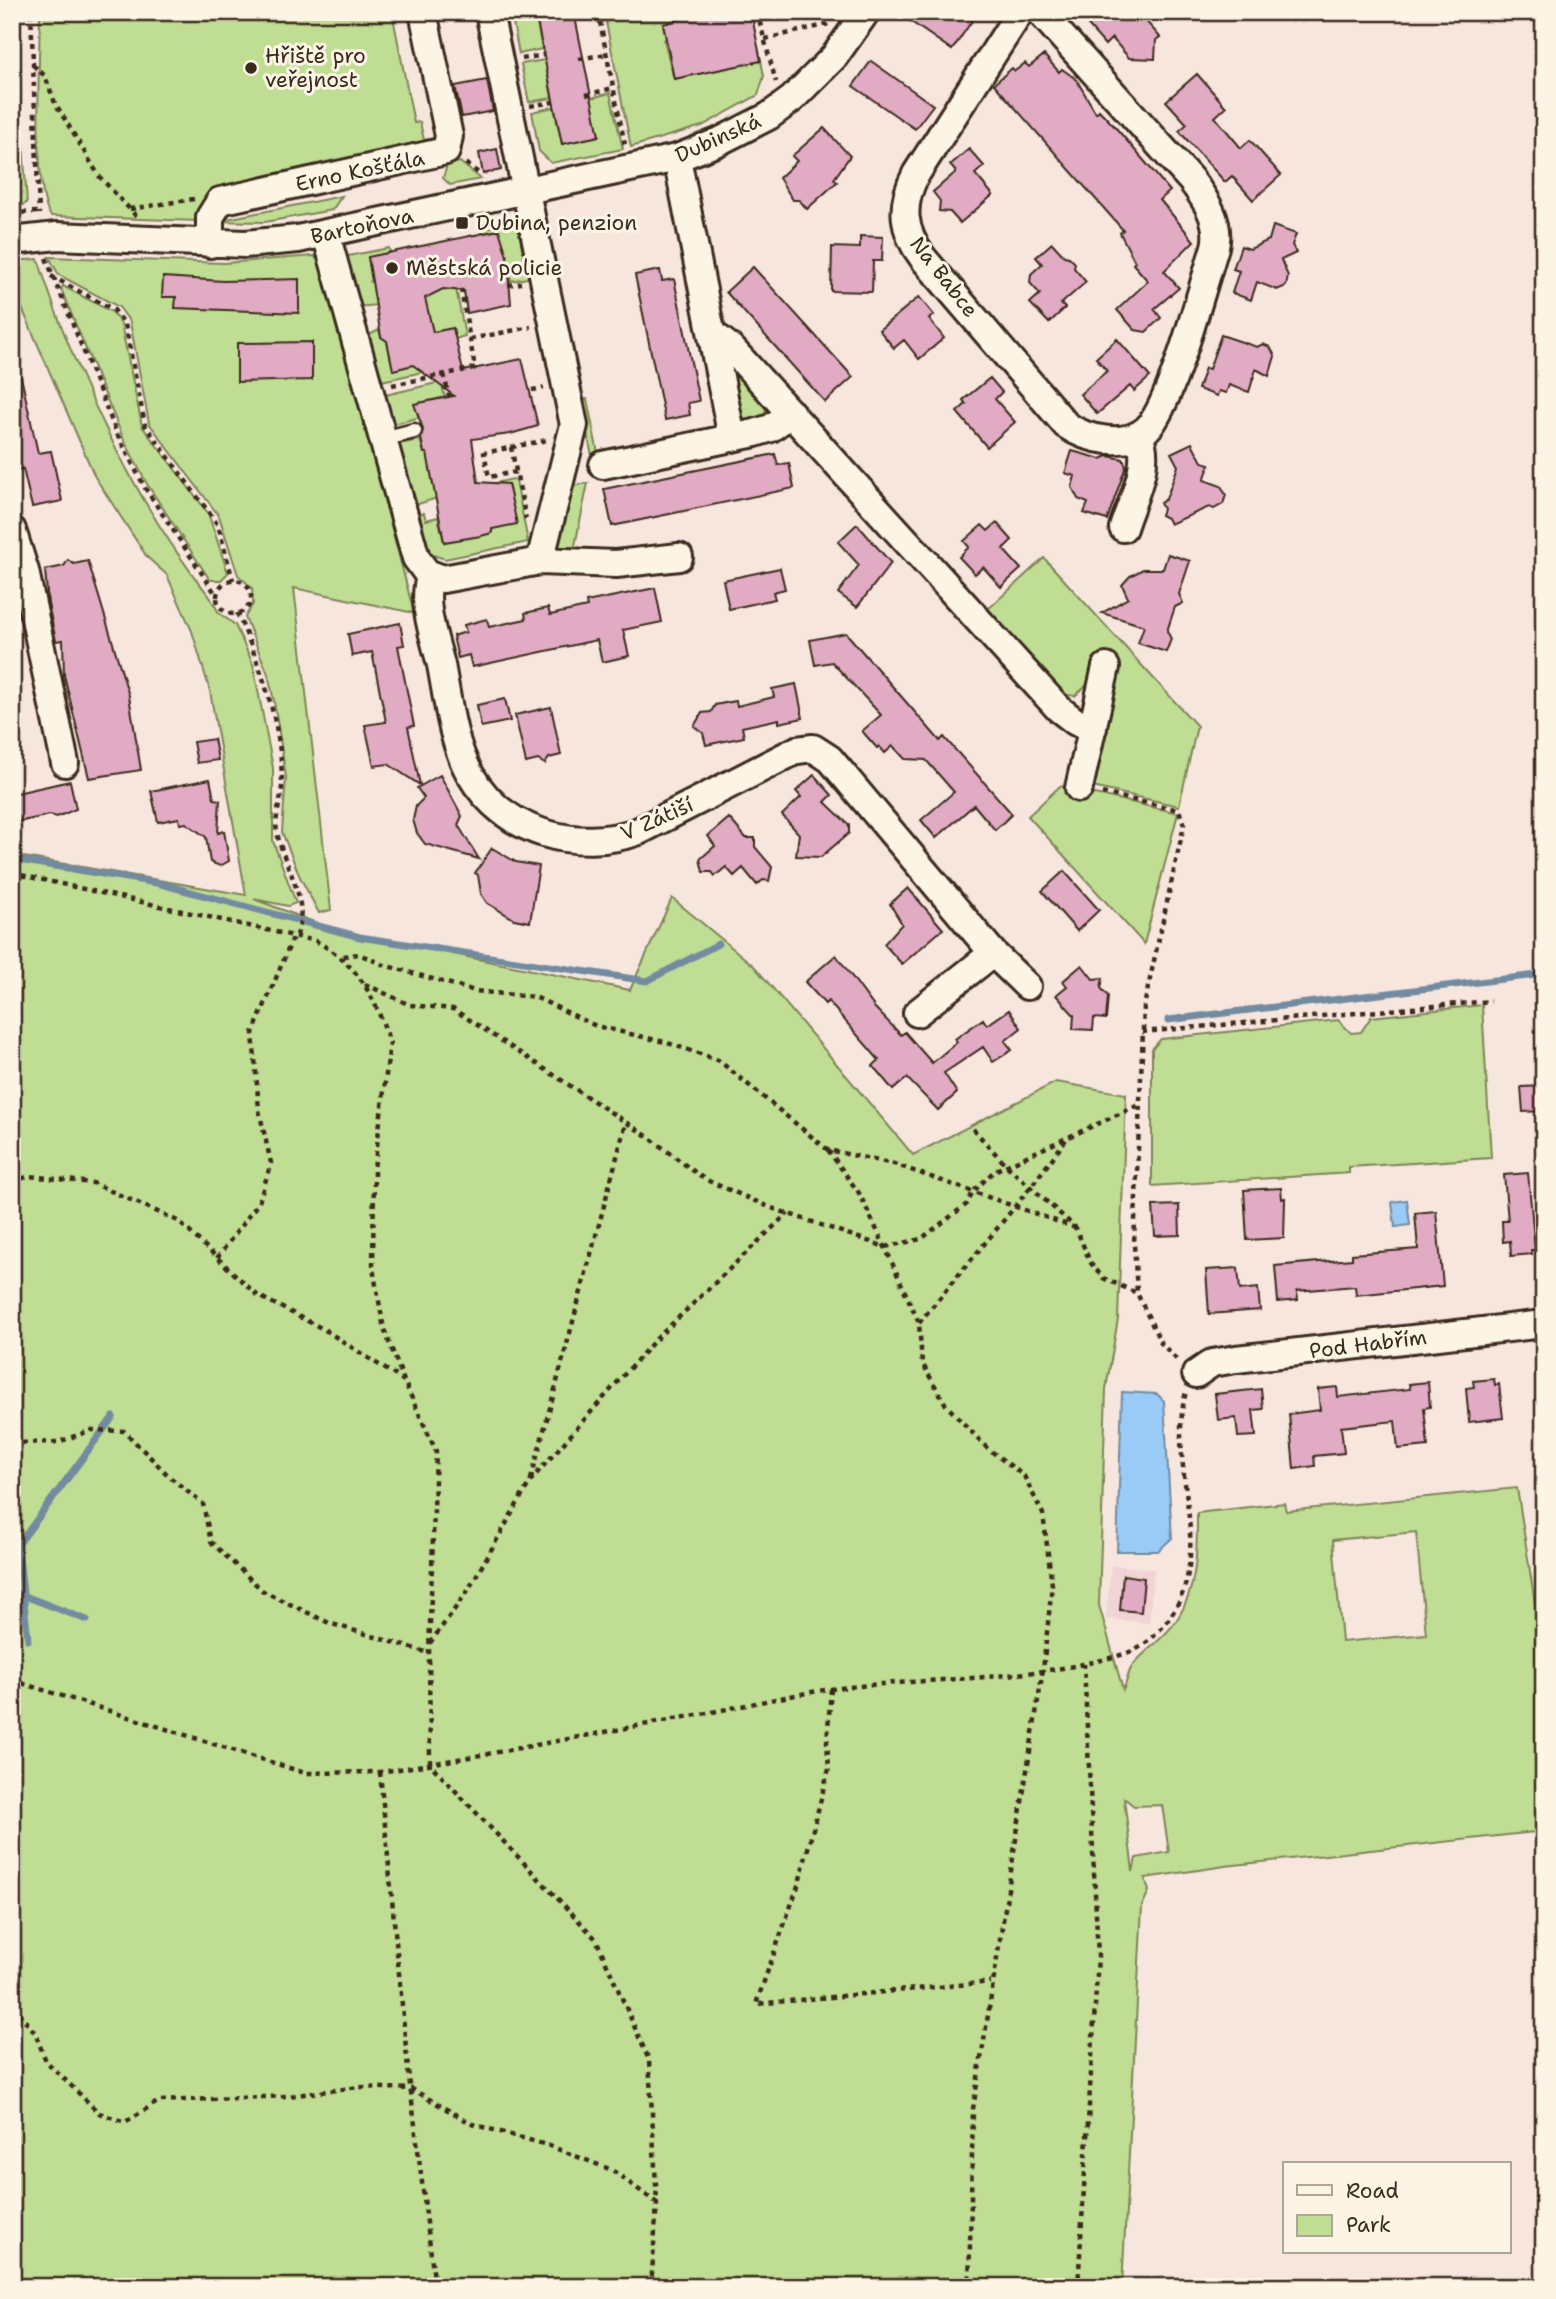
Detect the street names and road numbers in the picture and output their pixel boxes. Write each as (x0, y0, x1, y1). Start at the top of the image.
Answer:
street label: Dubinská (671, 107, 765, 169)
street label: Erno Košťála (293, 144, 427, 198)
street label: Bartoňova (308, 201, 416, 251)
street label: Na Babce (904, 231, 984, 323)
street label: V Zátiší (616, 791, 698, 847)
street label: Pod Habřím (1308, 1323, 1428, 1365)

